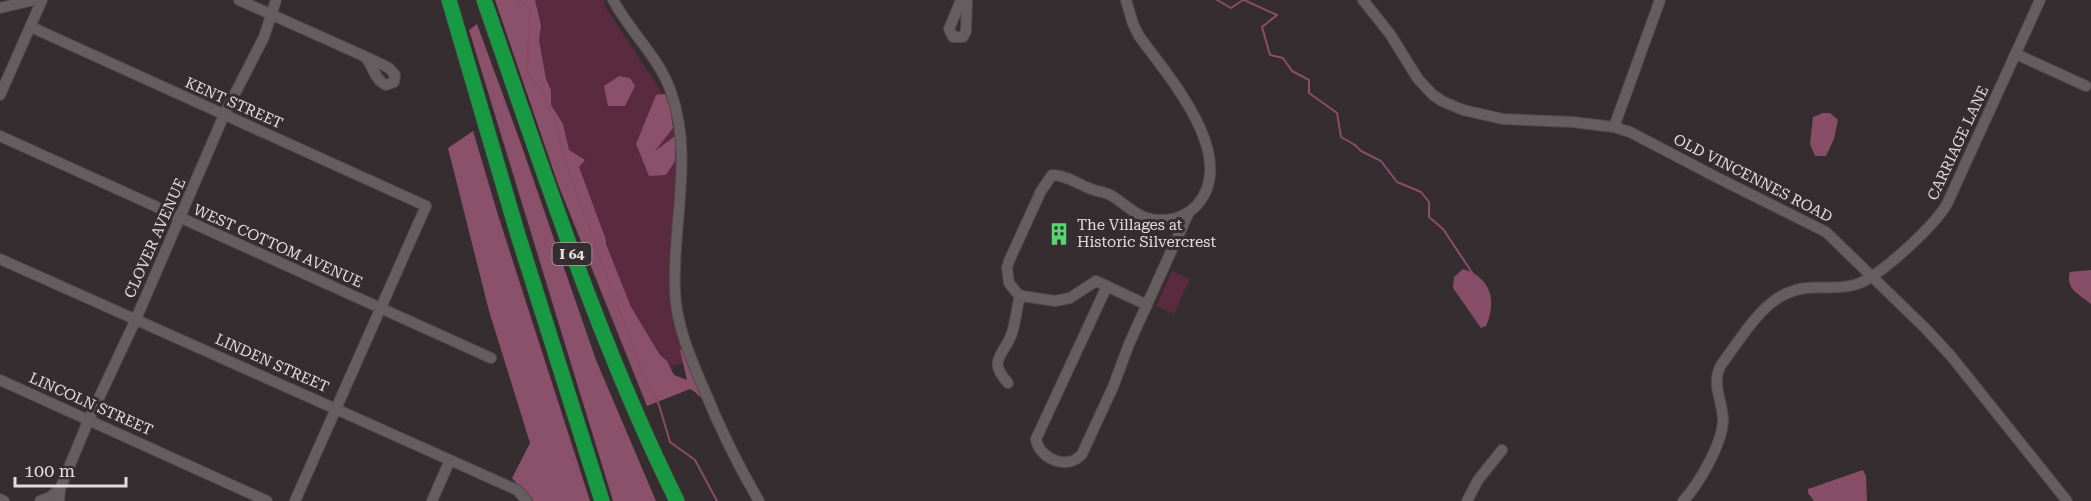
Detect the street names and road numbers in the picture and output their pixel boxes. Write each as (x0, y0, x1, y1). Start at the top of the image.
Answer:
street label: KENT STREET (182, 73, 286, 133)
street label: CARRIAGE LANE (1924, 83, 1992, 203)
street label: OLD VINCENNES ROAD (1671, 130, 1835, 226)
street label: CLOVER AVENUE (120, 175, 190, 301)
street label: WEST COTTOM AVENUE (191, 200, 365, 292)
road number: I 64 (552, 243, 592, 265)
street label: LINDEN STREET (212, 330, 332, 396)
street label: LINCOLN STREET (26, 369, 156, 439)

